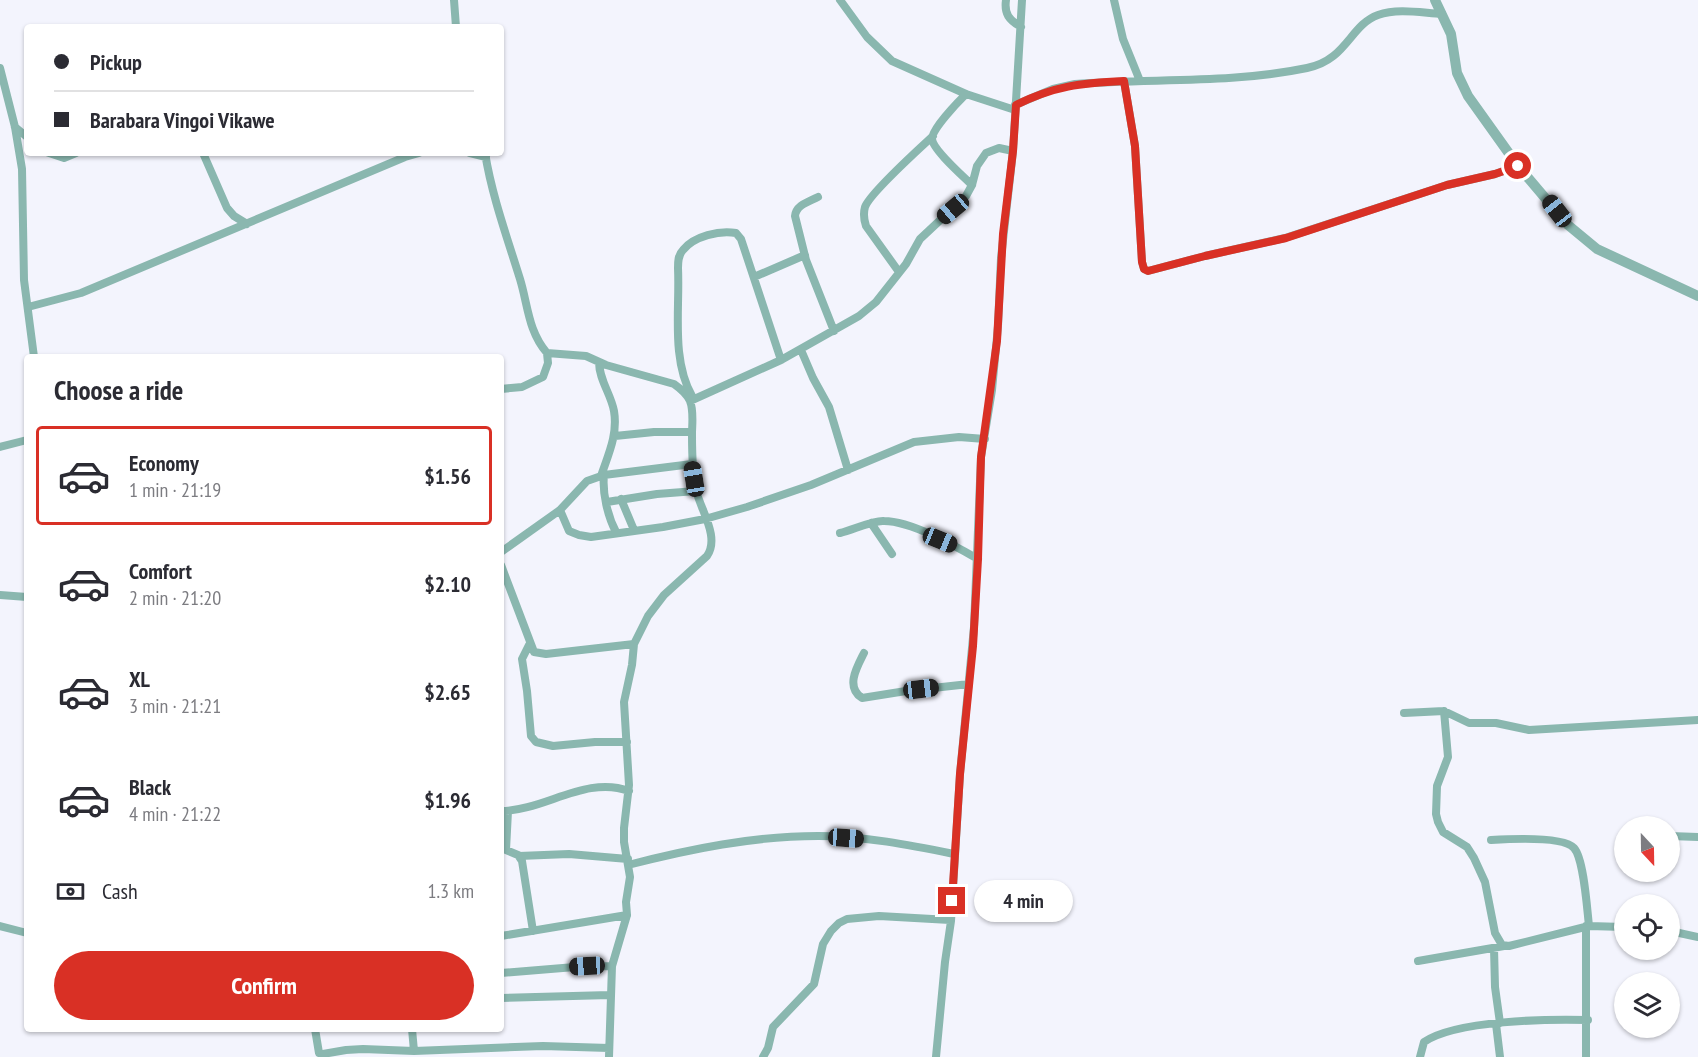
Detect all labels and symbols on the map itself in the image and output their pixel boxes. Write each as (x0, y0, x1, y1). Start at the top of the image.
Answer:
route start (1504, 152, 1531, 179)
car (933, 191, 973, 227)
car (1539, 191, 1575, 231)
car (682, 460, 706, 498)
car (920, 525, 960, 555)
car (902, 678, 940, 700)
north arrow (1614, 816, 1680, 882)
car (827, 828, 865, 848)
callout: 4 min (973, 880, 1072, 922)
route end (938, 887, 965, 914)
car (569, 956, 605, 976)

